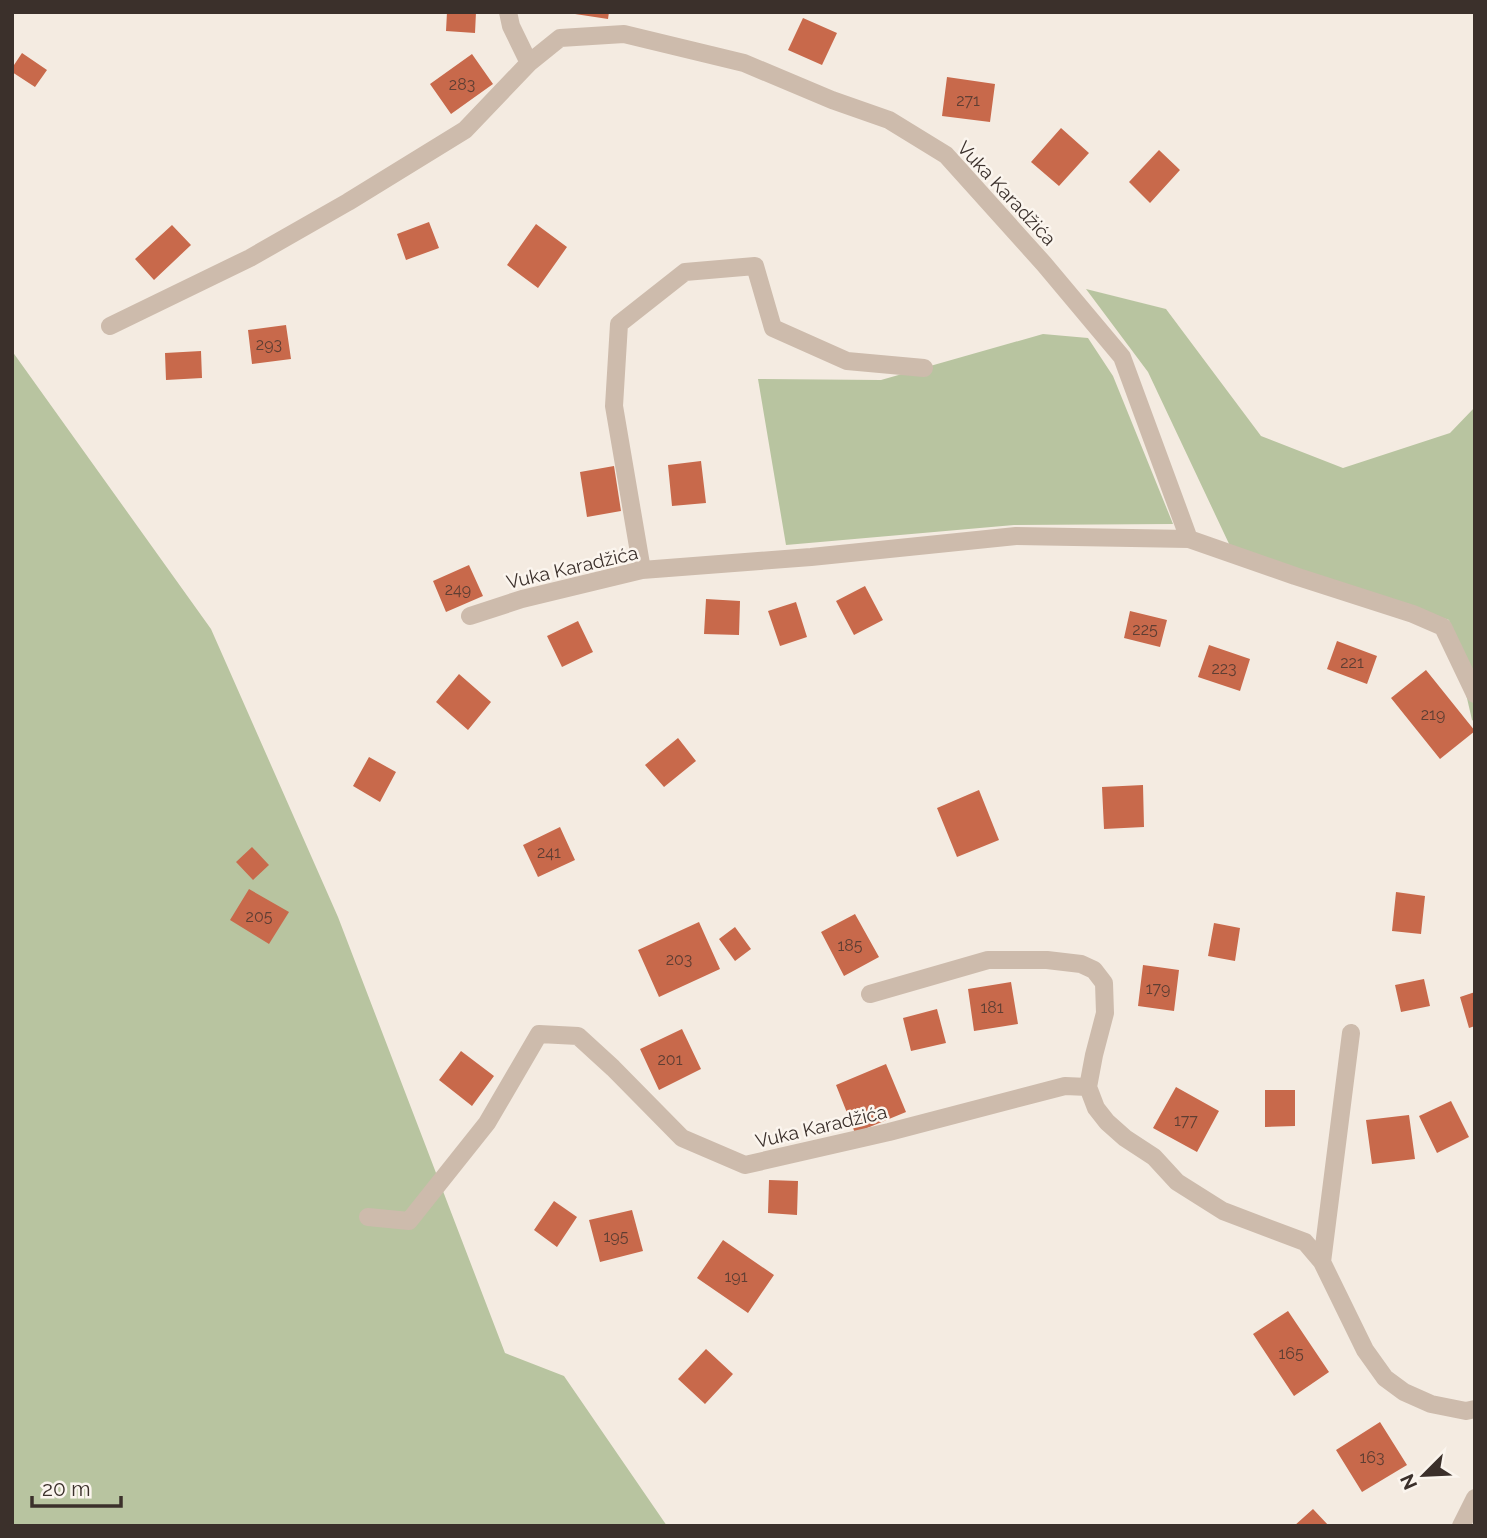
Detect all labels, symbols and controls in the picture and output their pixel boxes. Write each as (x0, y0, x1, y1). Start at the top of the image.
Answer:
house number: 283 (449, 75, 475, 94)
house number: 271 (956, 91, 980, 110)
street label: Vuka Karadžića (953, 136, 1061, 250)
house number: 293 (256, 335, 282, 354)
street label: Vuka Karadžića (504, 541, 640, 593)
house number: 249 (445, 580, 471, 599)
house number: 225 (1132, 620, 1158, 639)
house number: 221 (1340, 653, 1364, 672)
house number: 223 (1211, 659, 1237, 678)
house number: 219 (1421, 705, 1445, 724)
house number: 241 (537, 843, 561, 862)
house number: 205 (246, 907, 273, 926)
house number: 185 (837, 936, 863, 955)
house number: 203 (666, 950, 692, 969)
house number: 179 (1146, 979, 1170, 998)
house number: 181 (980, 998, 1004, 1017)
house number: 201 (658, 1050, 683, 1069)
street label: Vuka Karadžića (753, 1100, 889, 1152)
house number: 177 (1174, 1111, 1198, 1130)
house number: 195 (604, 1227, 629, 1246)
house number: 191 (724, 1267, 748, 1286)
house number: 165 (1278, 1344, 1304, 1363)
north arrow (1389, 1440, 1459, 1510)
house number: 163 (1359, 1448, 1385, 1467)
scale bar (32, 1464, 121, 1508)
text: N (1395, 1471, 1421, 1493)
text: 20 m (42, 1476, 90, 1501)

